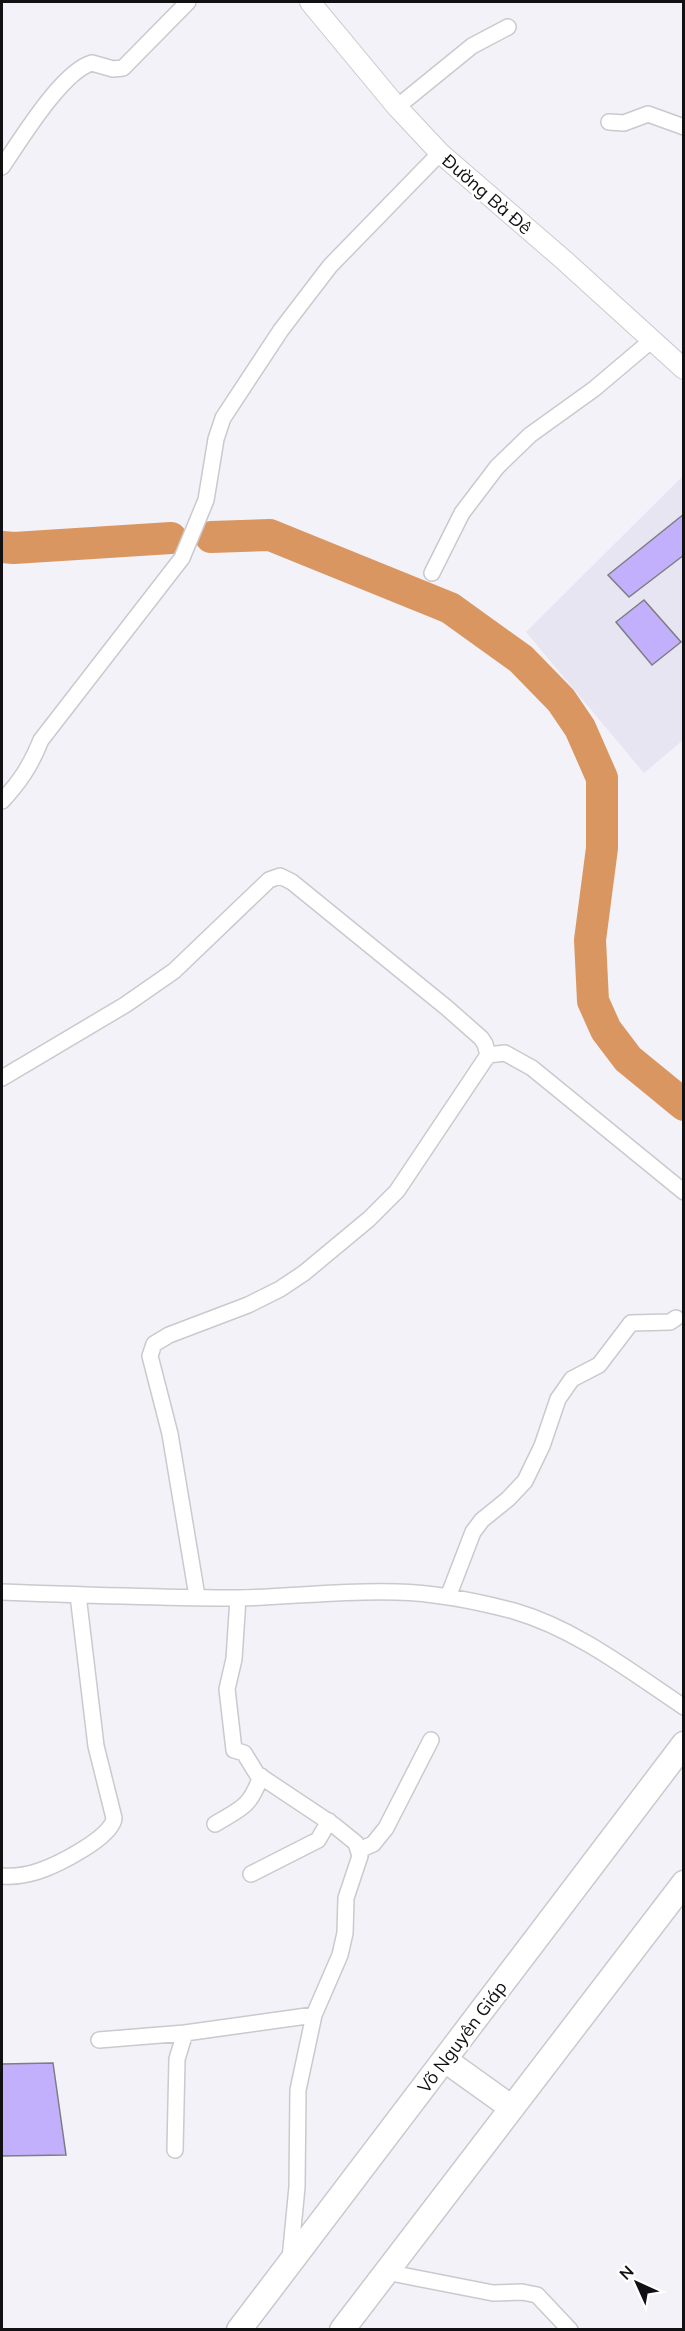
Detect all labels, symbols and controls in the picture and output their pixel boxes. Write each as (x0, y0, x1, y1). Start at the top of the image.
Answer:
street label: Đường Bà Đê (437, 149, 537, 239)
street label: Võ Nguyên Giáp (412, 1976, 512, 2098)
north arrow (607, 2253, 667, 2313)
text: N (615, 2261, 638, 2284)

